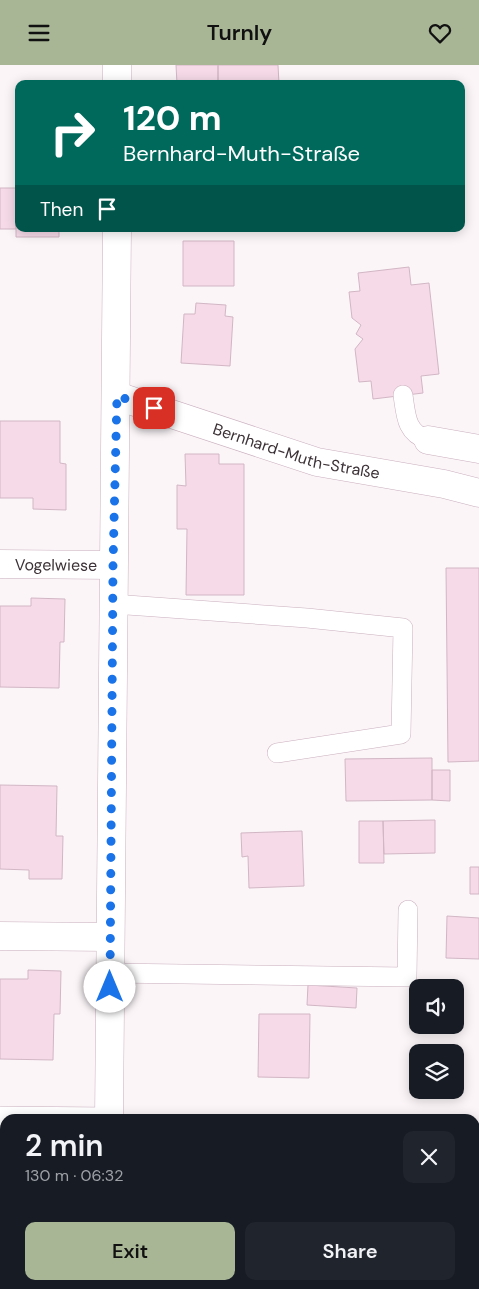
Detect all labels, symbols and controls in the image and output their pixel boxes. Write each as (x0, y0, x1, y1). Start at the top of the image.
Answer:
text: Turnly (207, 18, 272, 47)
icon: menu (25, 19, 53, 47)
icon: heart (426, 19, 454, 47)
text: 120 m (123, 95, 222, 141)
icon: right (40, 100, 105, 165)
text: Bernhard-Muth-Straße (123, 139, 360, 168)
icon: arrive (93, 195, 121, 223)
text: Then (40, 197, 83, 222)
pin (133, 387, 175, 429)
icon: arrive (140, 394, 168, 422)
street label: Bernhard-Muth-Straße (210, 418, 382, 483)
street label: Vogelwiese (15, 554, 97, 575)
position arrow (83, 960, 135, 1012)
map controls (409, 979, 464, 1099)
button: sound (409, 979, 464, 1034)
button: layers (409, 1044, 464, 1099)
text: 2 min (25, 1126, 103, 1165)
button: close (403, 1131, 455, 1183)
text: 130 m · 06:32 (25, 1165, 123, 1186)
button: Exit (25, 1222, 235, 1280)
button: Share (245, 1222, 455, 1280)

